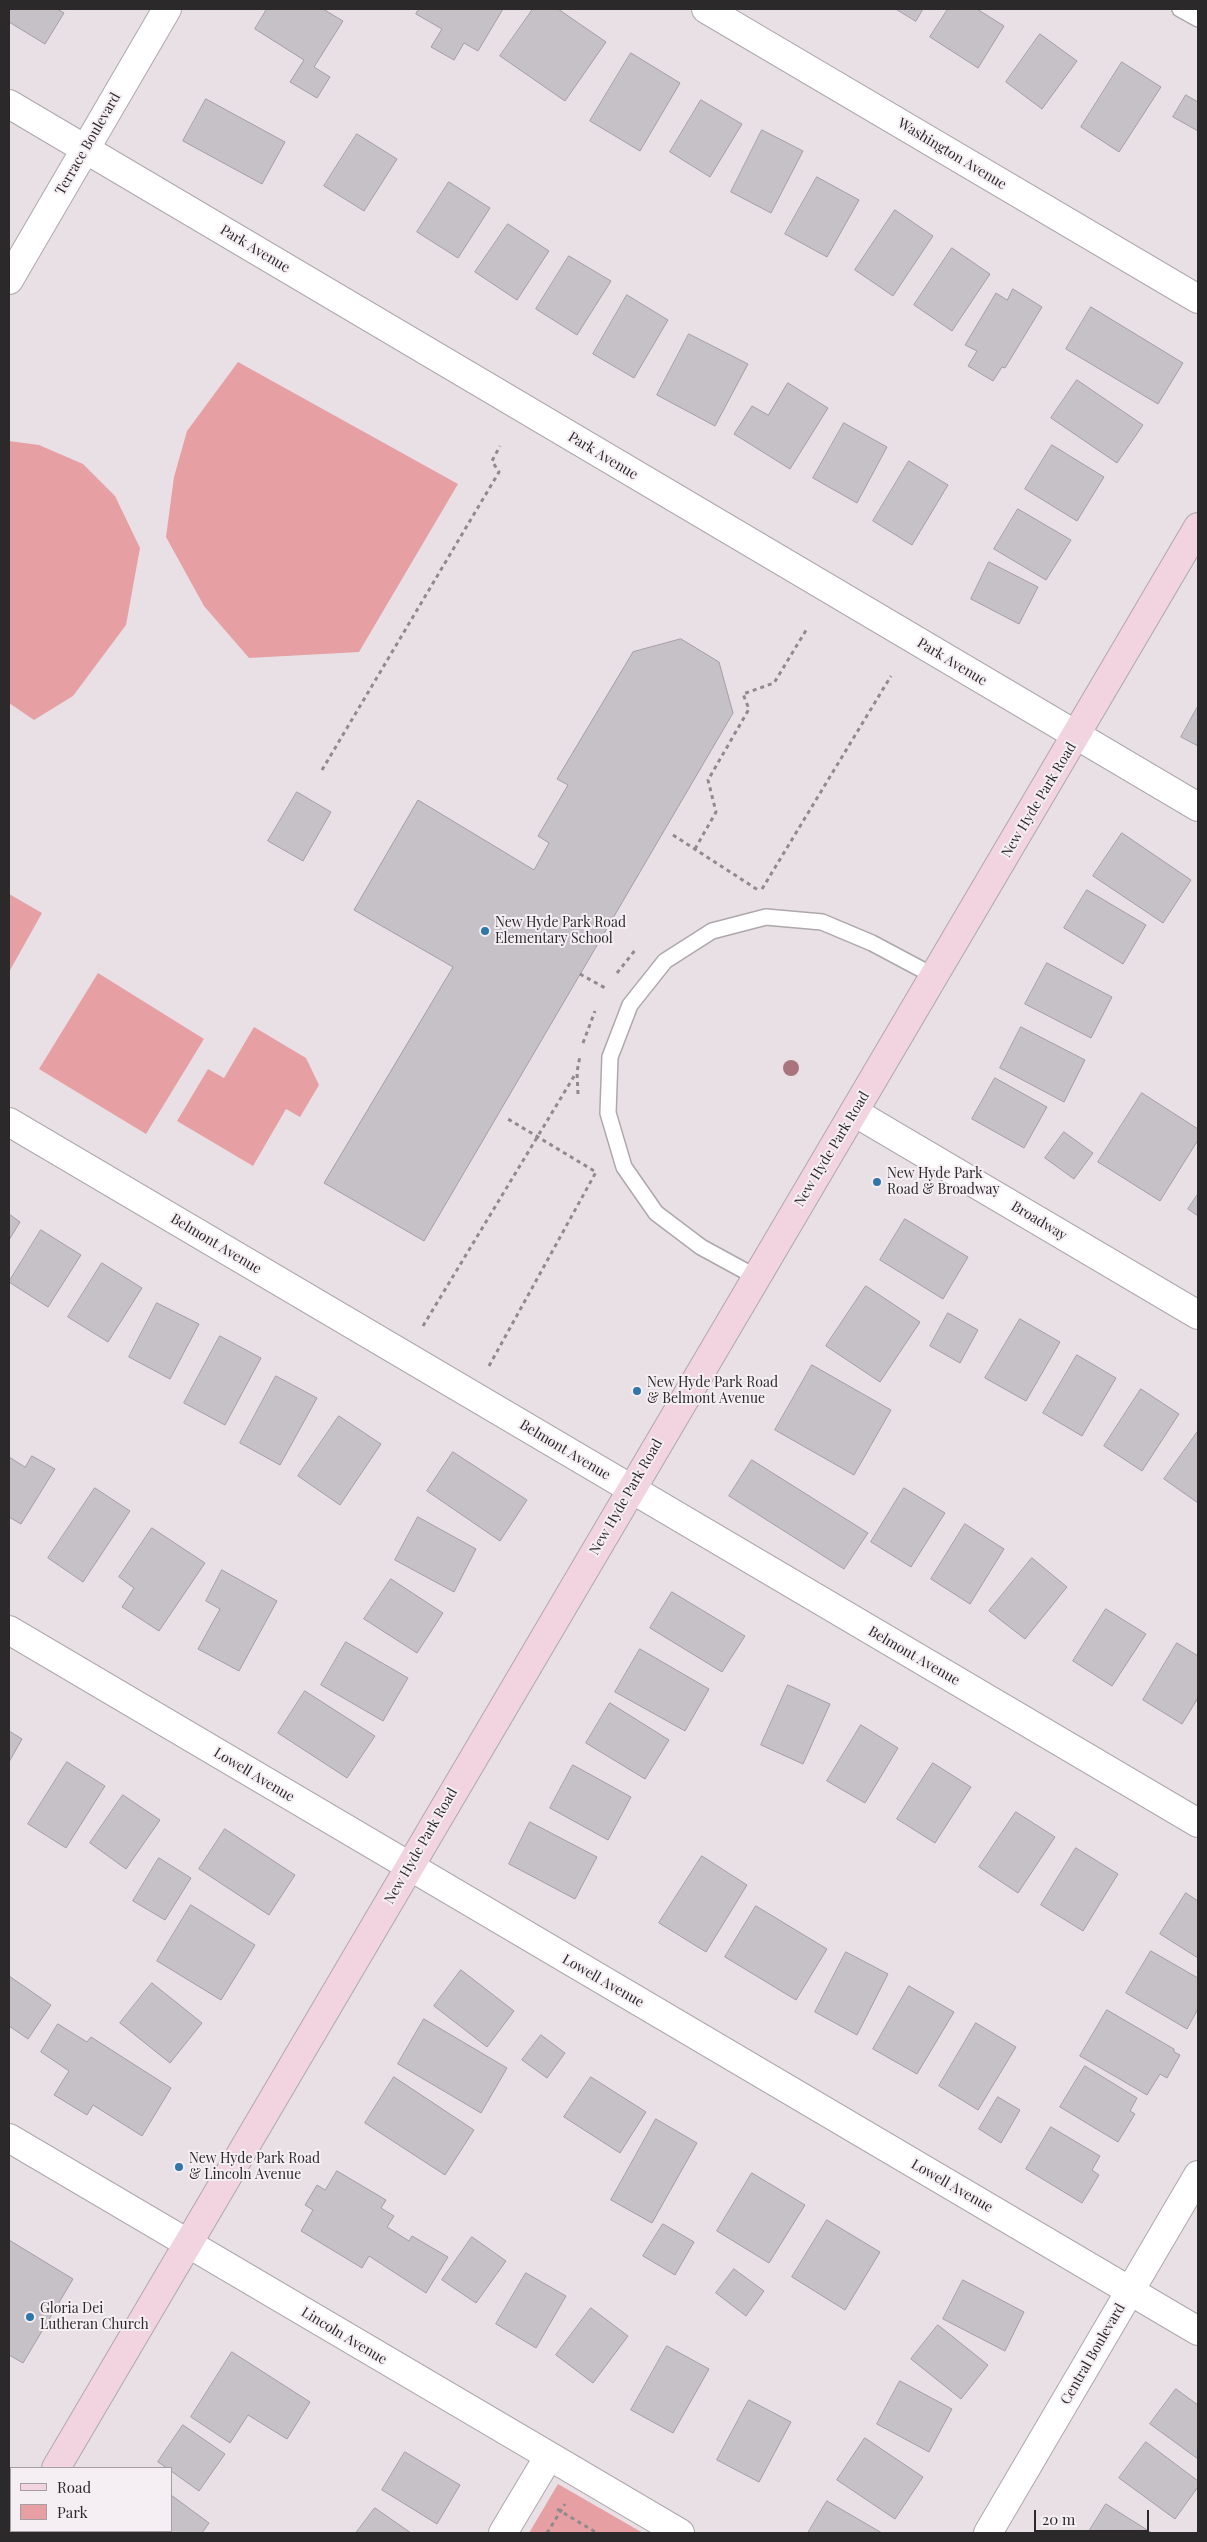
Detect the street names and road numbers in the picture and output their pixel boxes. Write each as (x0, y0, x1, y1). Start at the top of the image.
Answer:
street label: Terrace Boulevard (52, 90, 124, 198)
street label: Washington Avenue (895, 115, 1009, 193)
street label: Park Avenue (217, 222, 293, 276)
street label: Park Avenue (565, 429, 641, 483)
street label: Park Avenue (914, 635, 990, 689)
street label: New Hyde Park Road (998, 740, 1080, 860)
street label: New Hyde Park Road (791, 1089, 873, 1209)
street label: Broadway (1008, 1198, 1070, 1244)
street label: Belmont Avenue (168, 1210, 264, 1278)
street label: Belmont Avenue (517, 1416, 613, 1484)
street label: New Hyde Park Road (586, 1436, 666, 1558)
street label: Belmont Avenue (865, 1623, 963, 1689)
street label: Lowell Avenue (211, 1744, 297, 1806)
street label: New Hyde Park Road (381, 1785, 461, 1907)
street label: Lowell Avenue (559, 1951, 647, 2011)
street label: Lowell Avenue (908, 2156, 996, 2216)
street label: Central Boulevard (1057, 2300, 1129, 2408)
street label: Lincoln Avenue (298, 2304, 390, 2368)

